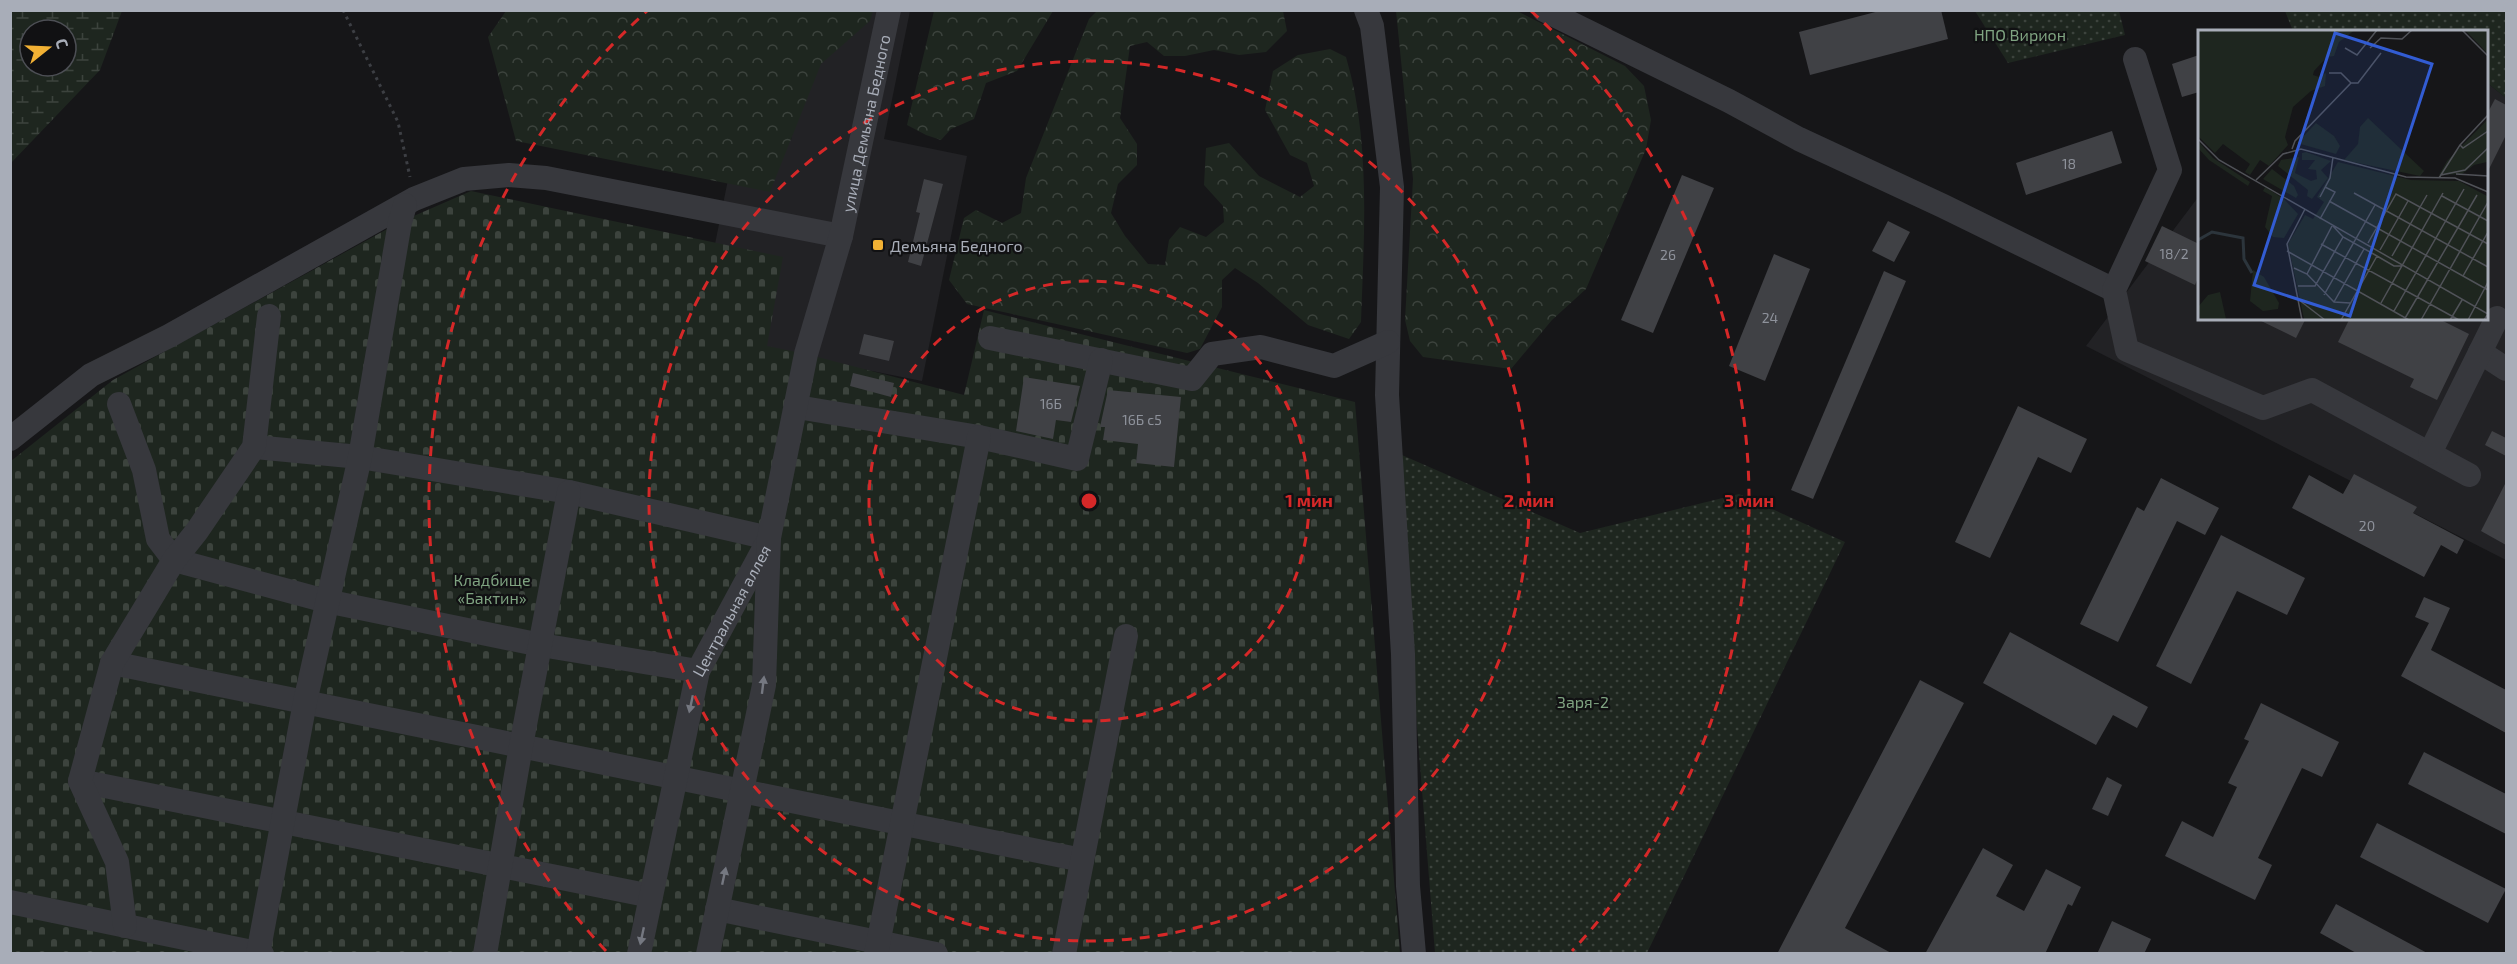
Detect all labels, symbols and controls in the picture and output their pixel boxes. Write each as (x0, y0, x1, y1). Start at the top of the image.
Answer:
north arrow (18, 18, 78, 78)
park label: НПО Вирион (1974, 25, 2066, 44)
inset map (2198, 30, 2487, 320)
street label: улица Демьяна Бедного (837, 33, 893, 214)
text: С (52, 36, 73, 51)
house number: 18 (2062, 155, 2076, 172)
place label: Демьяна Бедного (890, 236, 1023, 255)
marker: Демьяна Бедного (871, 238, 885, 252)
house number: 18/2 (2159, 245, 2189, 262)
house number: 26 (1660, 246, 1676, 263)
house number: 24 (1762, 309, 1778, 326)
house number: 16Б (1040, 395, 1062, 412)
house number: 16Б с5 (1122, 411, 1162, 428)
text: 1 мин (1285, 489, 1333, 511)
text: 2 мин (1504, 489, 1554, 511)
text: 3 мин (1724, 489, 1774, 511)
centre of rings (1079, 491, 1099, 511)
house number: 20 (2359, 517, 2375, 534)
street label: Центральная аллея (687, 541, 774, 680)
park label: Кладбище «Бактин» (453, 570, 531, 607)
one-way arrow (758, 675, 768, 694)
park label: Заря-2 (1557, 692, 1609, 711)
one-way arrow (686, 694, 695, 713)
one-way arrow (720, 866, 729, 885)
one-way arrow (637, 926, 647, 945)

